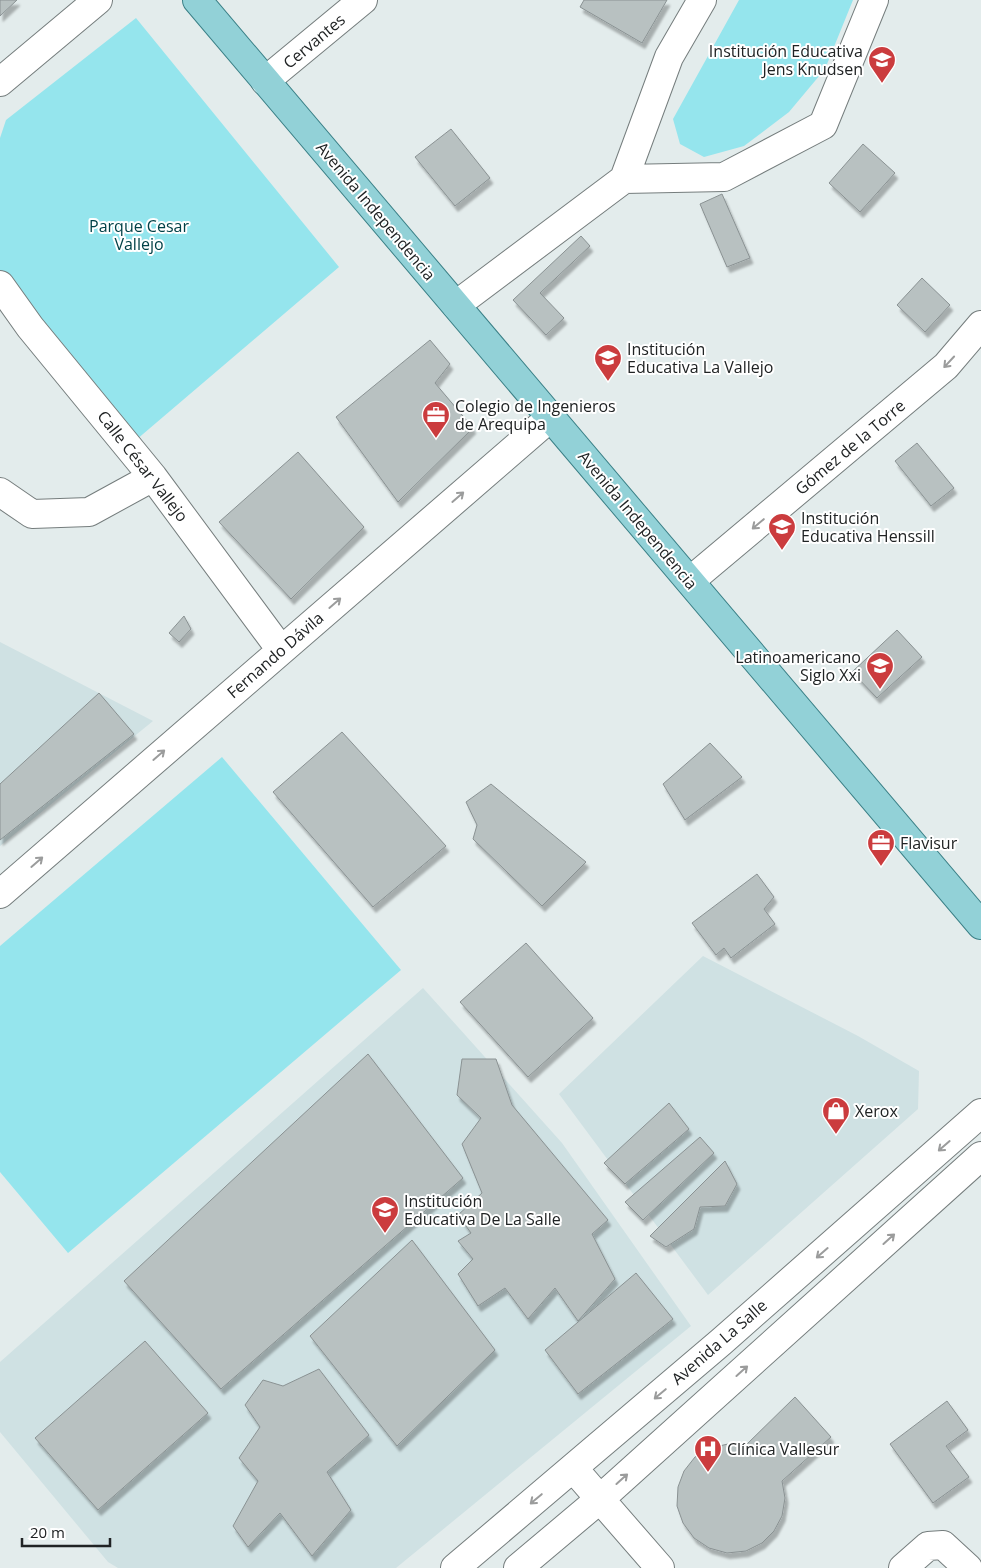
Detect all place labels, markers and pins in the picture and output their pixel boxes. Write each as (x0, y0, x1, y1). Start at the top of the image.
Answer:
place label: Institución Educativa Jens Knudsen (709, 40, 863, 80)
school or university icon: Institución Educativa Jens Knudsen (867, 45, 897, 84)
place label: Institución Educativa La Vallejo (627, 338, 773, 378)
school or university icon: Institución Educativa La Vallejo (593, 343, 623, 382)
place label: Colegio de Ingenieros de Arequipa (455, 395, 616, 435)
office icon: Colegio de Ingenieros de Arequipa (421, 400, 451, 439)
place label: Institución Educativa Henssill (801, 507, 935, 547)
school or university icon: Institución Educativa Henssill (767, 512, 797, 551)
place label: Latinoamericano Siglo Xxi (735, 646, 861, 686)
school or university icon: Latinoamericano Siglo Xxi (865, 651, 895, 690)
office icon: Flavisur (866, 828, 896, 867)
place label: Flavisur (900, 832, 958, 854)
shop icon: Xerox (821, 1096, 851, 1135)
place label: Xerox (855, 1100, 898, 1122)
place label: Institución Educativa De La Salle (404, 1190, 561, 1230)
school or university icon: Institución Educativa De La Salle (370, 1195, 400, 1234)
hospital icon: Clínica Vallesur (693, 1434, 723, 1473)
place label: Clínica Vallesur (727, 1438, 840, 1460)

